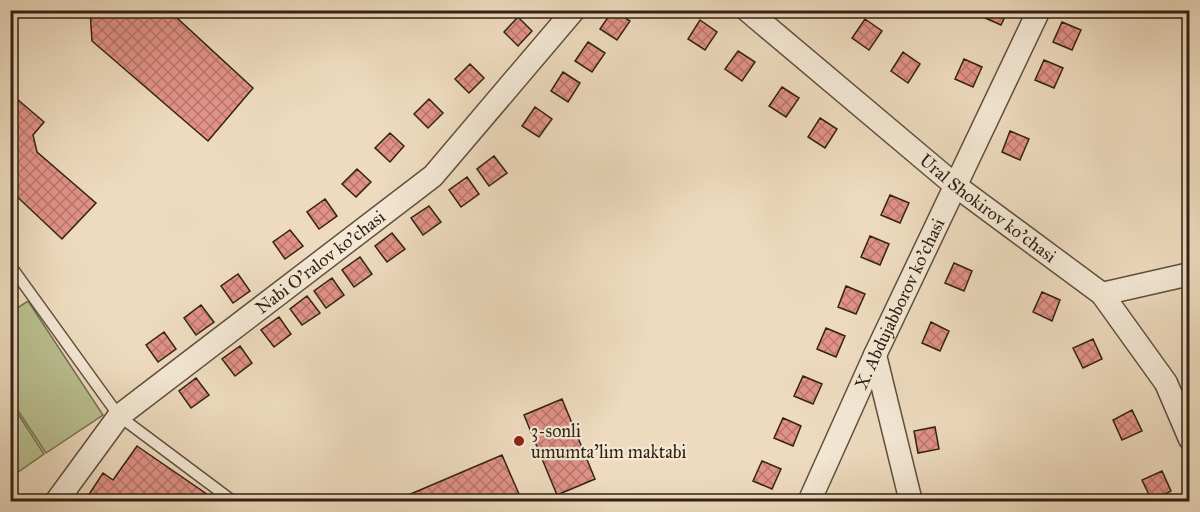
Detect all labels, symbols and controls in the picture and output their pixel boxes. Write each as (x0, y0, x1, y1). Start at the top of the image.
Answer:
street label: Ural Shokirov ko'chasi (915, 149, 1061, 267)
street label: Nabi O'ralov ko'chasi (251, 206, 390, 319)
street label: X. Abdujabborov ko'chasi (850, 215, 949, 393)
place label: 3-sonli umumta'lim maktabi (531, 420, 686, 463)
marker: 3-sonli umumta'lim maktabi (512, 434, 526, 448)

